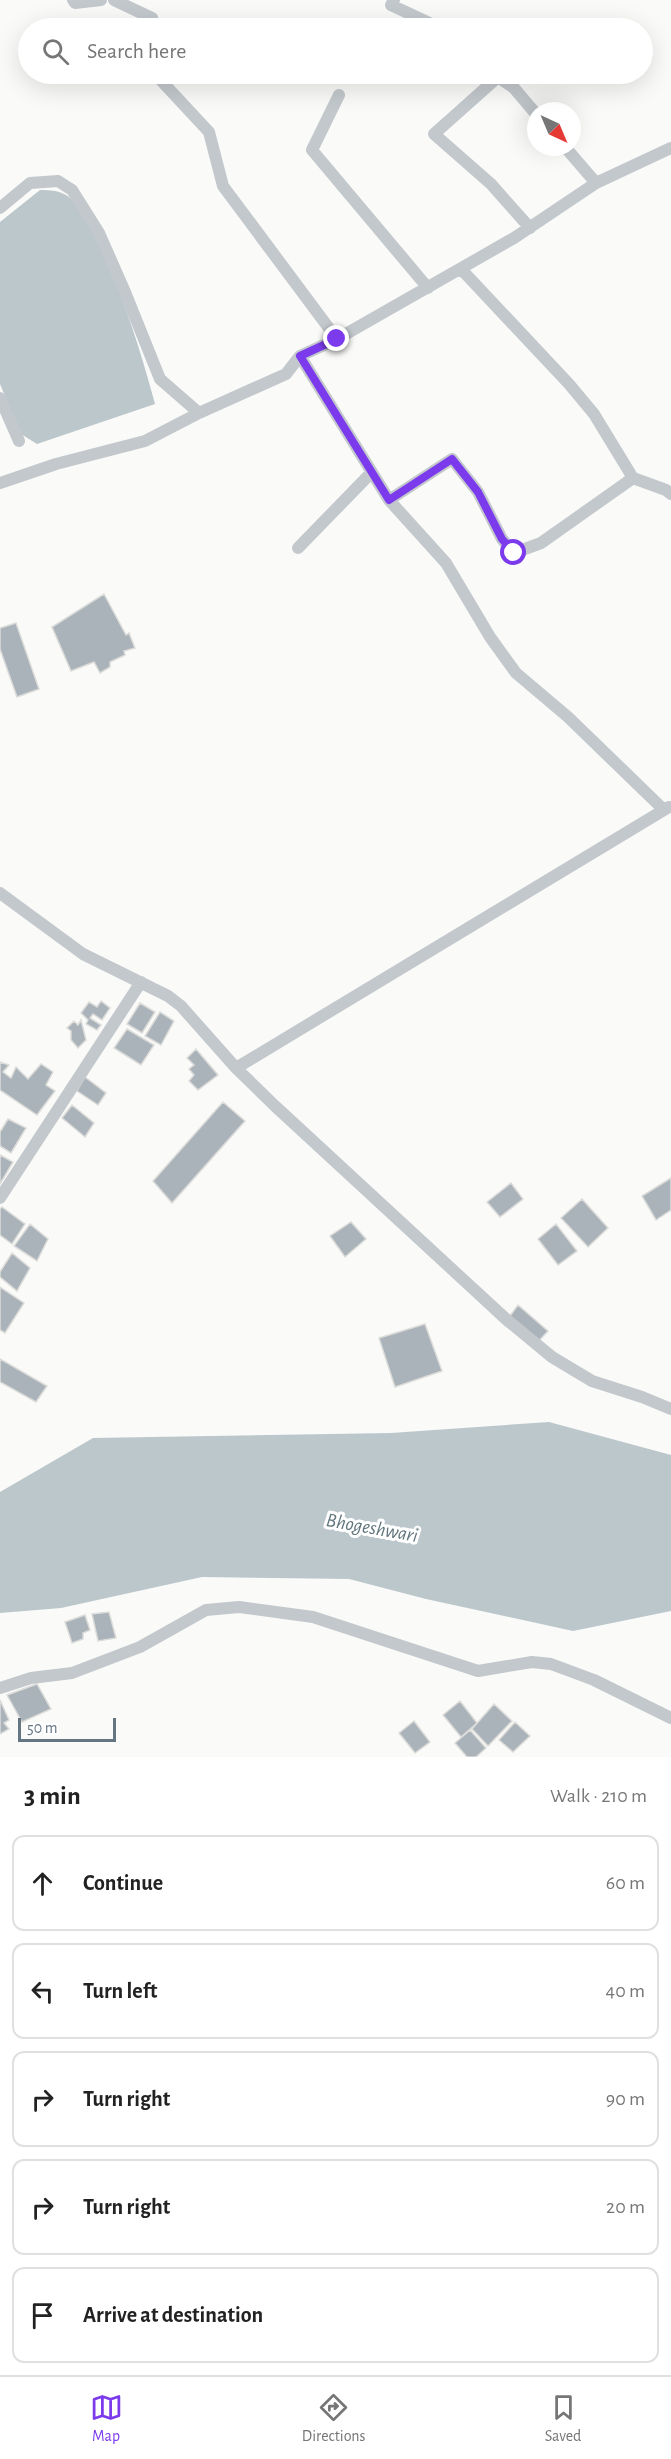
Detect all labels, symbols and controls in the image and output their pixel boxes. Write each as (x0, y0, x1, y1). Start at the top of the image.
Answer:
search box (18, 18, 653, 84)
icon: search (39, 35, 72, 68)
text: Search here (87, 40, 186, 62)
north arrow (527, 102, 581, 156)
route end (323, 325, 349, 351)
route start (500, 539, 526, 565)
water label: Bhogeshwari (325, 1510, 419, 1546)
scale bar (18, 1715, 116, 1742)
text: 50 m (27, 1720, 58, 1736)
text: 3 min (24, 1783, 81, 1809)
text: Walk · 210 m (550, 1786, 647, 1806)
icon: ahead (26, 1867, 59, 1900)
text: Continue (83, 1872, 163, 1894)
text: 60 m (606, 1873, 645, 1893)
icon: left (26, 1975, 59, 2008)
text: Turn left (83, 1980, 157, 2002)
text: 40 m (606, 1981, 645, 2001)
icon: right (26, 2083, 59, 2116)
text: Turn right (83, 2088, 170, 2110)
text: 90 m (606, 2089, 645, 2109)
icon: right (26, 2191, 59, 2224)
text: Turn right (83, 2196, 170, 2218)
text: 20 m (606, 2197, 645, 2217)
icon: arrive (26, 2299, 59, 2332)
text: Arrive at destination (83, 2304, 263, 2326)
tab: Map (90, 2391, 123, 2446)
tab: Directions (302, 2391, 366, 2446)
tab: Saved (545, 2391, 581, 2446)

